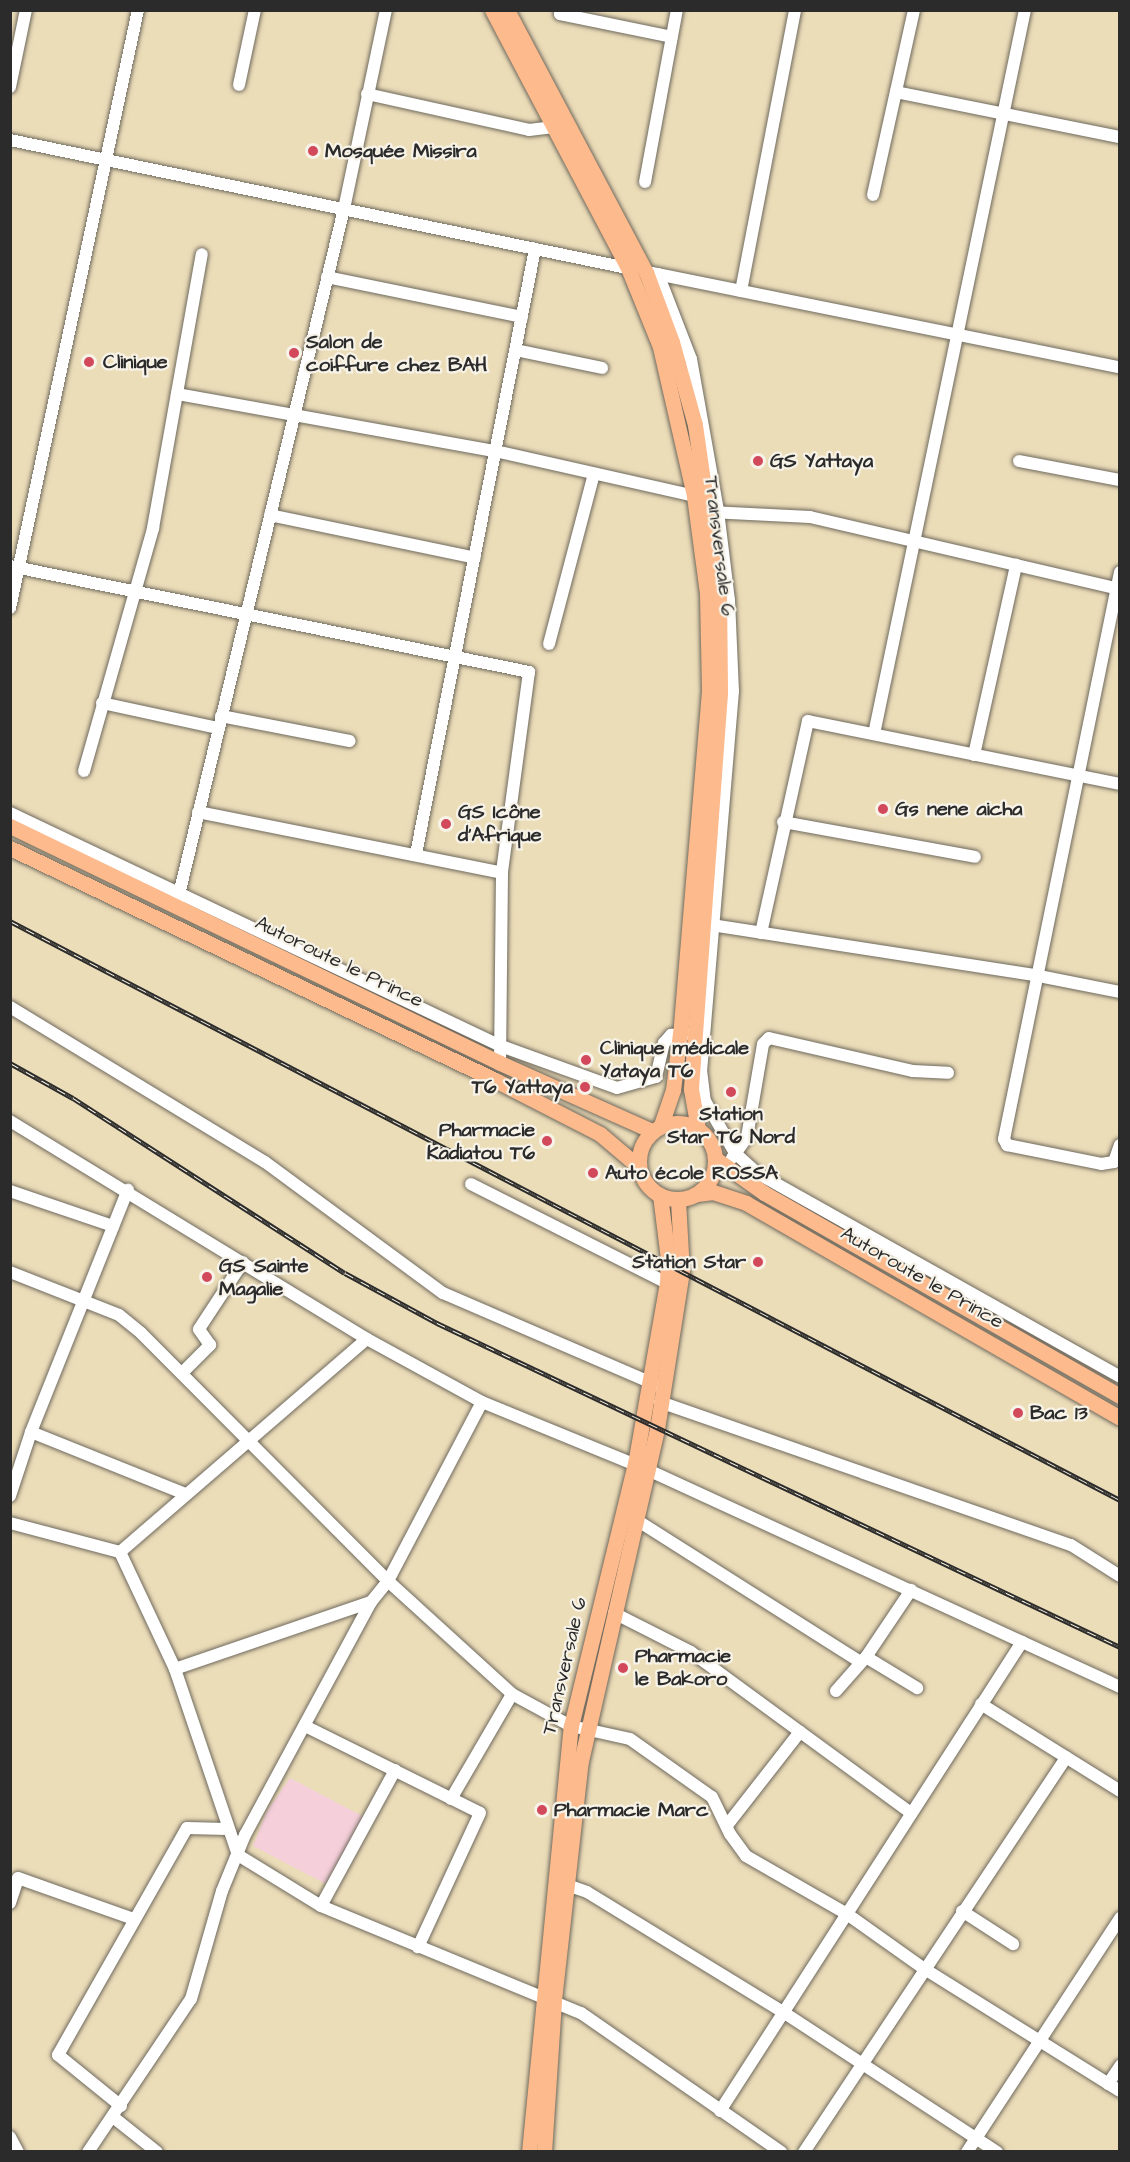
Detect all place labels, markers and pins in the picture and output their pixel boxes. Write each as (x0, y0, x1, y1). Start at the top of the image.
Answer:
place label: Mosquée Missira (325, 139, 477, 163)
marker: Mosquée Missira (306, 144, 320, 158)
place label: Salon de coiffure chez BAH (306, 330, 487, 377)
marker: Salon de coiffure chez BAH (287, 346, 301, 360)
place label: Clinique (103, 350, 168, 374)
marker: Clinique (80, 353, 98, 371)
place label: GS Yattaya (770, 449, 873, 473)
marker: GS Yattaya (751, 454, 765, 468)
place label: Gs nene aicha (895, 797, 1022, 821)
place label: GS Icône d'Afrique (458, 801, 541, 848)
marker: Gs nene aicha (876, 802, 890, 816)
marker: GS Icône d'Afrique (439, 817, 453, 831)
place label: Clinique médicale Yataya T6 (600, 1036, 749, 1083)
marker: Clinique médicale Yataya T6 (577, 1051, 595, 1069)
place label: T6 Yattaya (472, 1075, 573, 1099)
marker: T6 Yattaya (578, 1080, 592, 1094)
marker: Station Star T6 Nord (724, 1085, 738, 1099)
place label: Station Star T6 Nord (667, 1102, 795, 1149)
place label: Pharmacie Kadiatou T6 (427, 1118, 535, 1165)
marker: Pharmacie Kadiatou T6 (540, 1134, 554, 1148)
place label: Auto école ROSSA (605, 1161, 778, 1185)
marker: Auto école ROSSA (586, 1166, 600, 1180)
place label: Station Star (632, 1250, 746, 1274)
place label: GS Sainte Magalie (219, 1254, 309, 1301)
marker: Station Star (751, 1255, 765, 1269)
marker: GS Sainte Magalie (200, 1270, 214, 1284)
place label: Bac 13 (1030, 1401, 1088, 1425)
marker: Bac 13 (1011, 1406, 1025, 1420)
place label: Pharmacie le Bakoro (635, 1644, 731, 1691)
marker: Pharmacie le Bakoro (616, 1661, 630, 1675)
place label: Pharmacie Marc (554, 1798, 709, 1822)
marker: Pharmacie Marc (535, 1803, 549, 1817)

